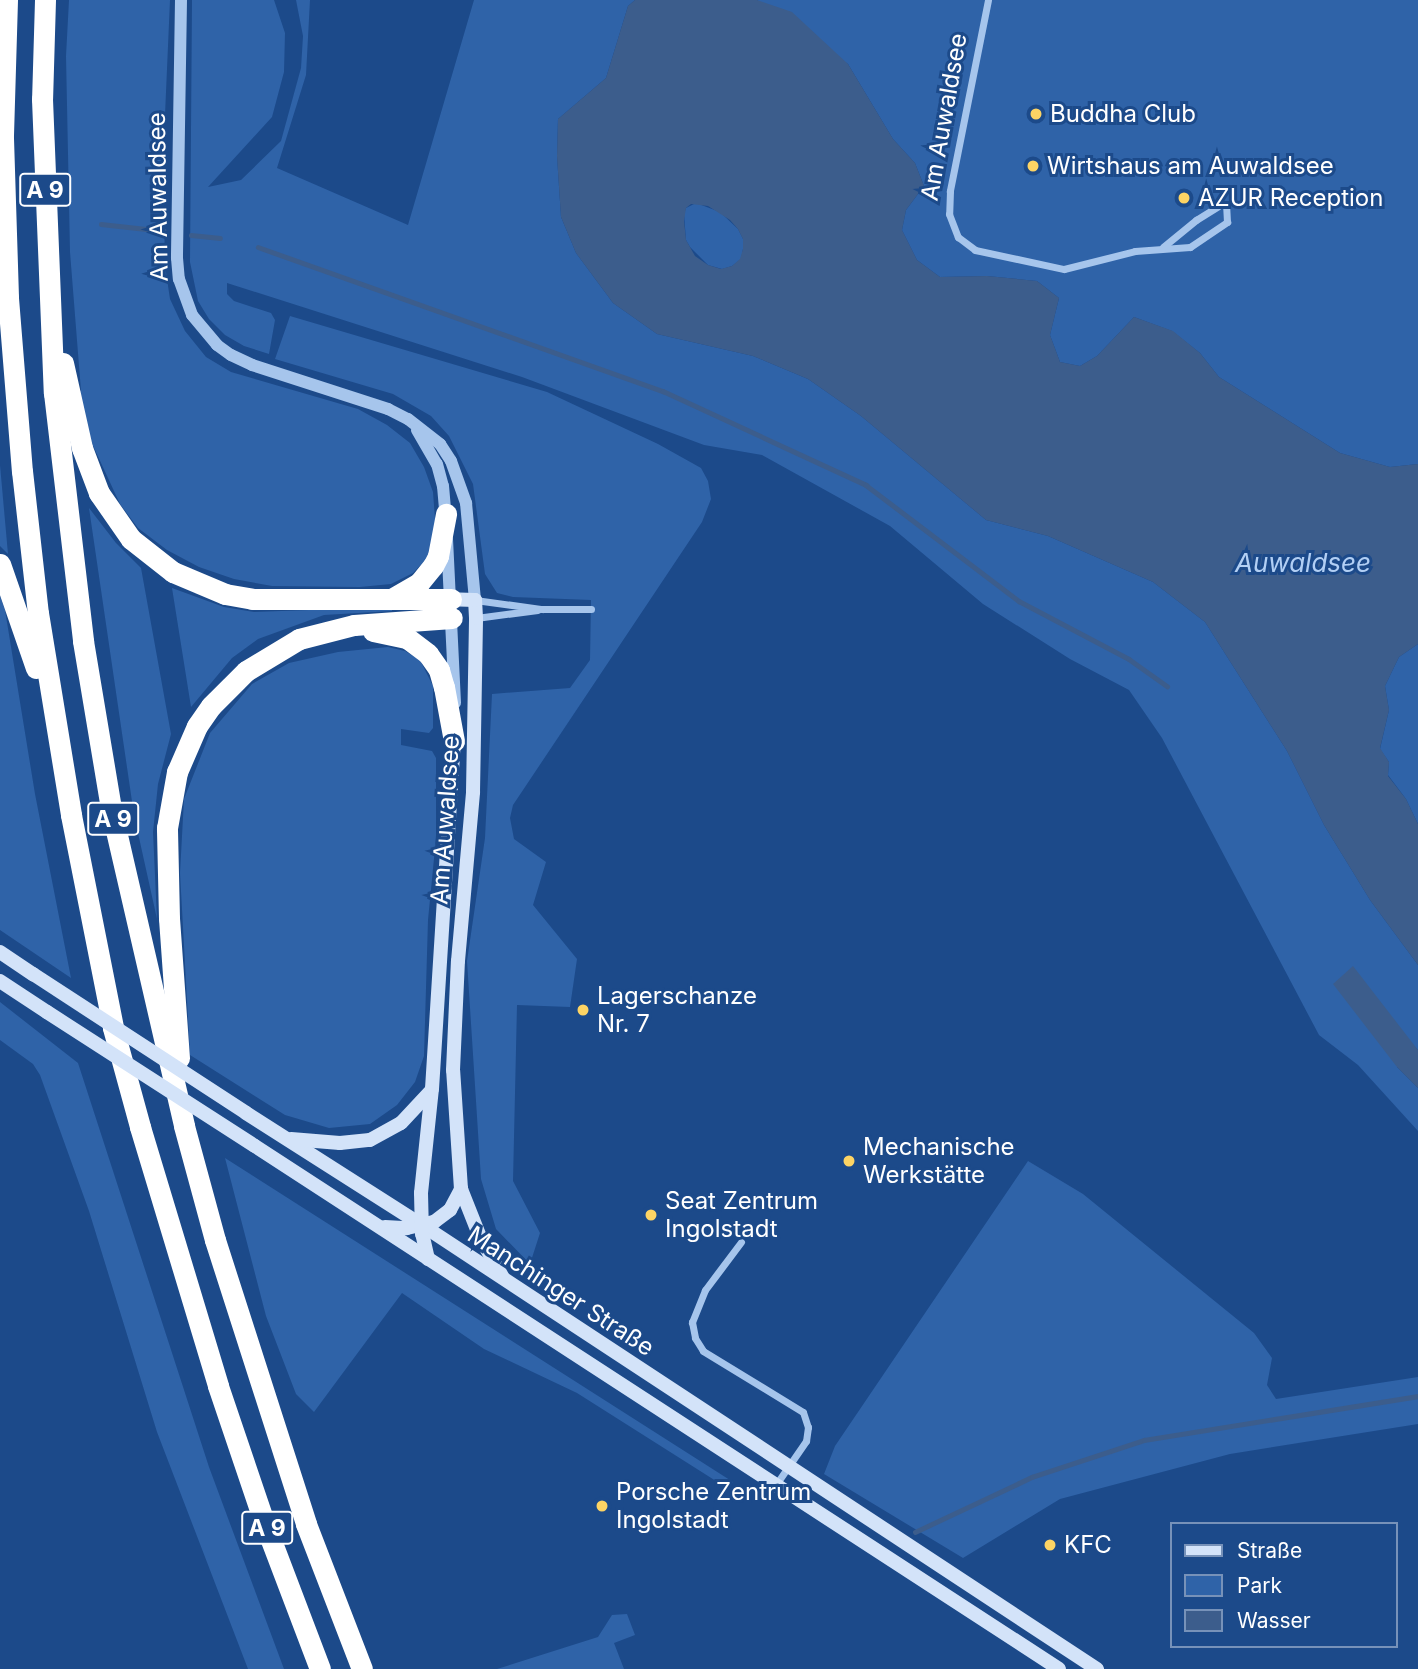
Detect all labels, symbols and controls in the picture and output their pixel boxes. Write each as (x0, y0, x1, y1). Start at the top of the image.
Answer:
street label: Am Auwaldsee (915, 31, 973, 203)
place label: Buddha Club (1050, 100, 1196, 128)
marker: Buddha Club (1028, 106, 1044, 122)
street label: Am Auwaldsee (142, 112, 174, 282)
place label: Wirtshaus am Auwaldsee (1047, 152, 1334, 180)
marker: Wirtshaus am Auwaldsee (1025, 158, 1041, 174)
road number: A 9 (19, 170, 71, 210)
place label: AZUR Reception (1198, 184, 1383, 212)
marker: AZUR Reception (1176, 190, 1192, 206)
water label: Auwaldsee (1235, 547, 1371, 579)
street label: Am Auwaldsee (425, 735, 465, 905)
road number: A 9 (87, 800, 139, 838)
place label: Lagerschanze Nr. 7 (597, 982, 757, 1038)
marker: Lagerschanze Nr. 7 (575, 1002, 591, 1018)
place label: Mechanische Werkstätte (863, 1133, 1015, 1189)
marker: Mechanische Werkstätte (841, 1153, 857, 1169)
place label: Seat Zentrum Ingolstadt (665, 1187, 818, 1243)
marker: Seat Zentrum Ingolstadt (643, 1207, 659, 1223)
street label: Manchinger Straße (462, 1220, 660, 1362)
place label: Porsche Zentrum Ingolstadt (616, 1478, 811, 1534)
marker: Porsche Zentrum Ingolstadt (594, 1498, 610, 1514)
road number: A 9 (241, 1508, 293, 1548)
legend (1170, 1522, 1397, 1648)
place label: KFC (1064, 1531, 1112, 1559)
marker: KFC (1042, 1537, 1058, 1553)
text: Straße (1237, 1538, 1302, 1563)
text: Park (1237, 1573, 1282, 1598)
text: Wasser (1237, 1608, 1311, 1633)

